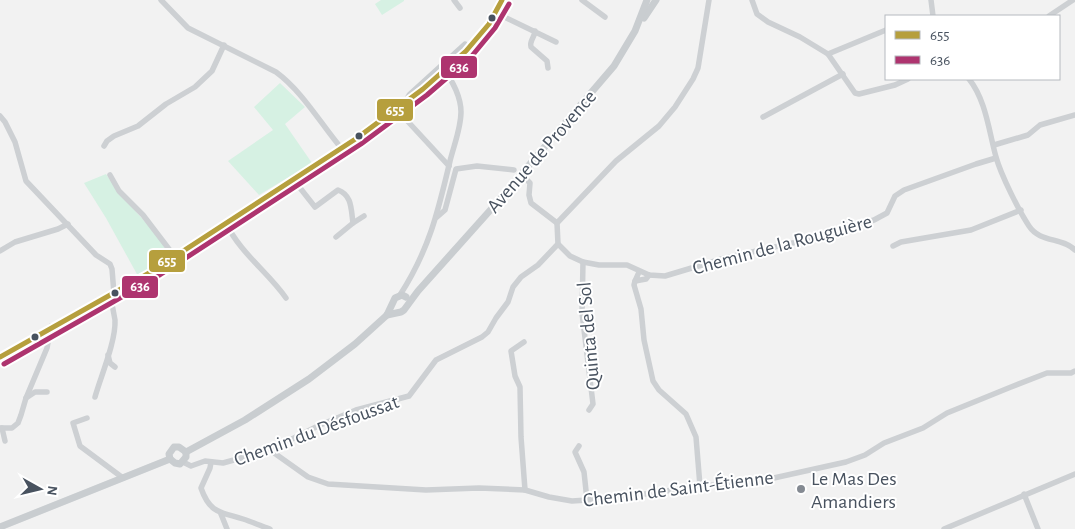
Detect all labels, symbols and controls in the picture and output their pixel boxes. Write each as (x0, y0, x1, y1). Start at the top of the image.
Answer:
unlabelled marker (487, 13, 497, 23)
legend (885, 15, 1060, 80)
text: 655 (930, 28, 950, 43)
text: 636 (930, 53, 950, 68)
line badge: 636 (440, 55, 478, 79)
text: 636 (449, 61, 469, 75)
street label: Avenue de Provence (483, 87, 600, 217)
line badge: 655 (376, 98, 414, 122)
text: 655 (386, 104, 404, 118)
unlabelled marker (354, 131, 364, 141)
street label: Chemin de la Rouguière (690, 211, 874, 279)
line badge: 655 (148, 249, 186, 273)
text: 655 (158, 255, 176, 269)
line badge: 636 (121, 275, 159, 299)
text: 636 (130, 280, 150, 294)
street label: Quinta del Sol (574, 281, 604, 391)
unlabelled marker (110, 288, 120, 298)
unlabelled marker (30, 332, 40, 342)
street label: Chemin du Désfoussat (231, 392, 402, 470)
north arrow (15, 464, 65, 514)
street label: Chemin de Saint-Étienne (582, 466, 775, 511)
place label: Le Mas Des Amandiers (811, 469, 897, 512)
marker: Le Mas Des Amandiers (795, 483, 807, 495)
text: N (44, 485, 59, 496)

